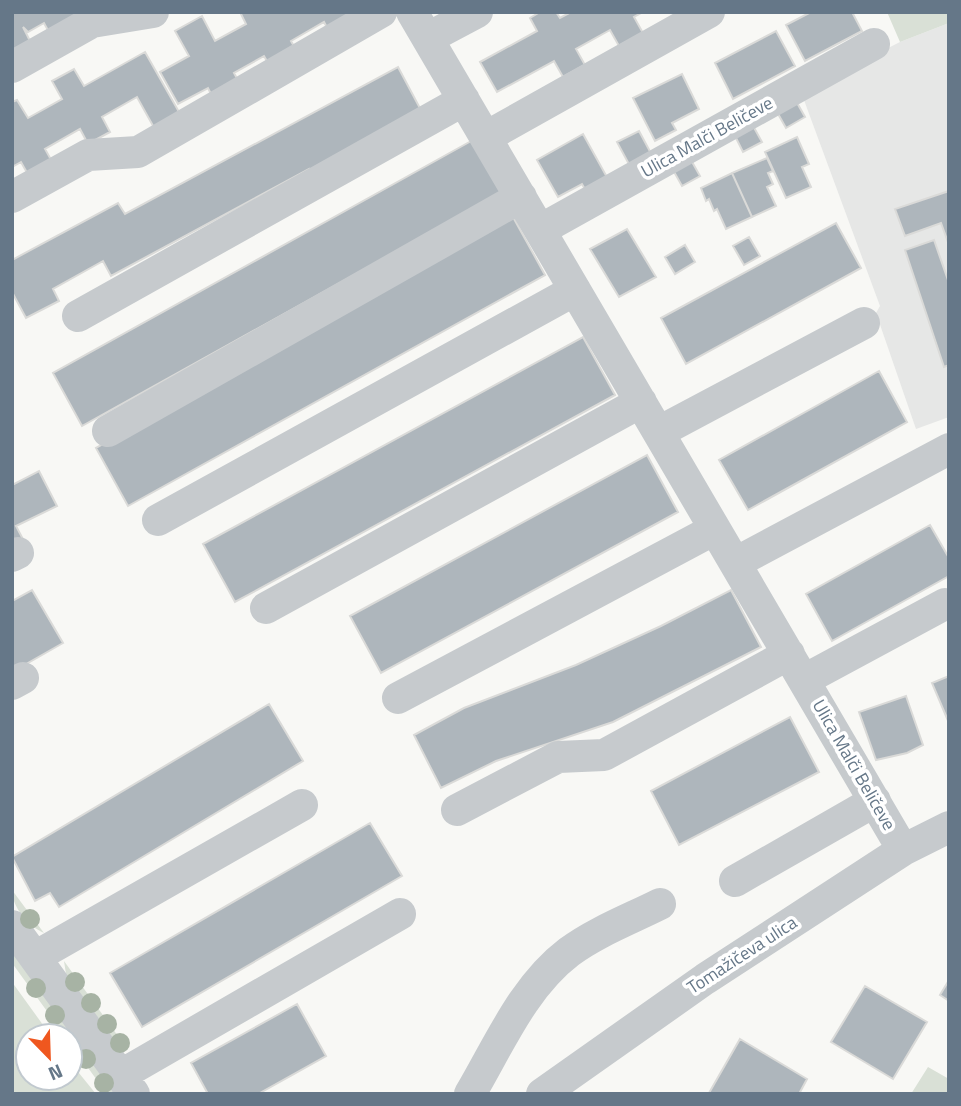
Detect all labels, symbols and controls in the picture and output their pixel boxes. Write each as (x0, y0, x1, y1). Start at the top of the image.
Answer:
street label: Ulica Malči Beličeve (636, 89, 778, 184)
street label: Ulica Malči Beličeve (806, 694, 903, 835)
street label: Tomažičeva ulica (681, 909, 802, 1000)
north arrow (14, 1022, 84, 1092)
text: N (44, 1057, 68, 1089)

